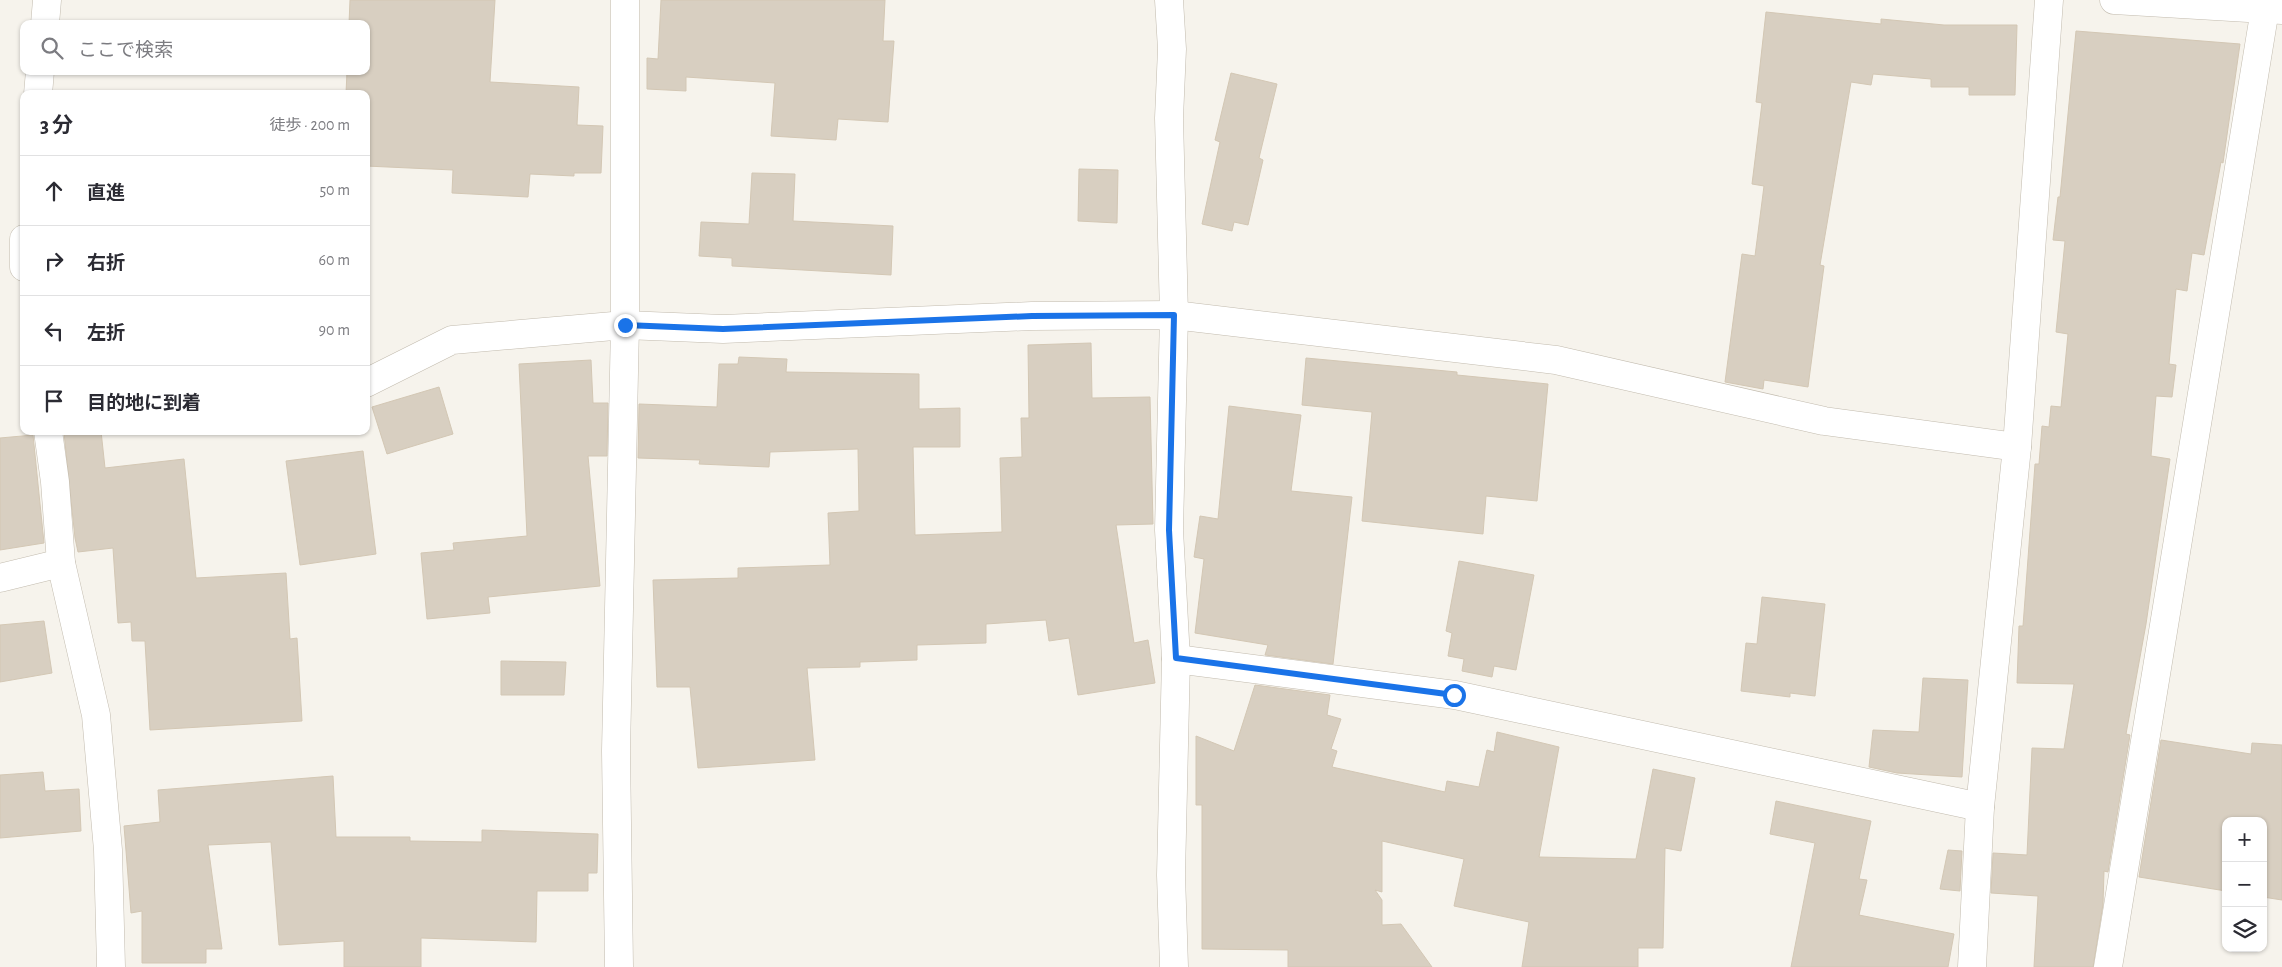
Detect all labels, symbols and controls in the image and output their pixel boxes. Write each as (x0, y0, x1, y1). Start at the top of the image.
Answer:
search box (20, 20, 370, 75)
icon: search (38, 34, 66, 62)
text: ここで検索 (78, 41, 173, 60)
text: 3 分 (40, 115, 73, 136)
text: 徒歩 · 200 m (269, 117, 350, 133)
icon: ahead (40, 177, 68, 205)
text: 50 m (319, 182, 350, 198)
text: 直進 (87, 184, 125, 203)
icon: right (40, 247, 68, 275)
text: 60 m (319, 252, 350, 268)
text: 右折 (87, 254, 125, 273)
route end (614, 314, 637, 337)
icon: left (40, 317, 68, 345)
text: 90 m (319, 322, 350, 338)
text: 左折 (87, 324, 125, 343)
icon: arrive (40, 387, 68, 415)
text: 目的地に到着 (87, 394, 201, 413)
route start (1443, 684, 1466, 707)
map controls (2222, 817, 2267, 952)
button: + (2222, 817, 2267, 862)
button: − (2222, 862, 2267, 907)
button: layers (2222, 907, 2267, 952)

